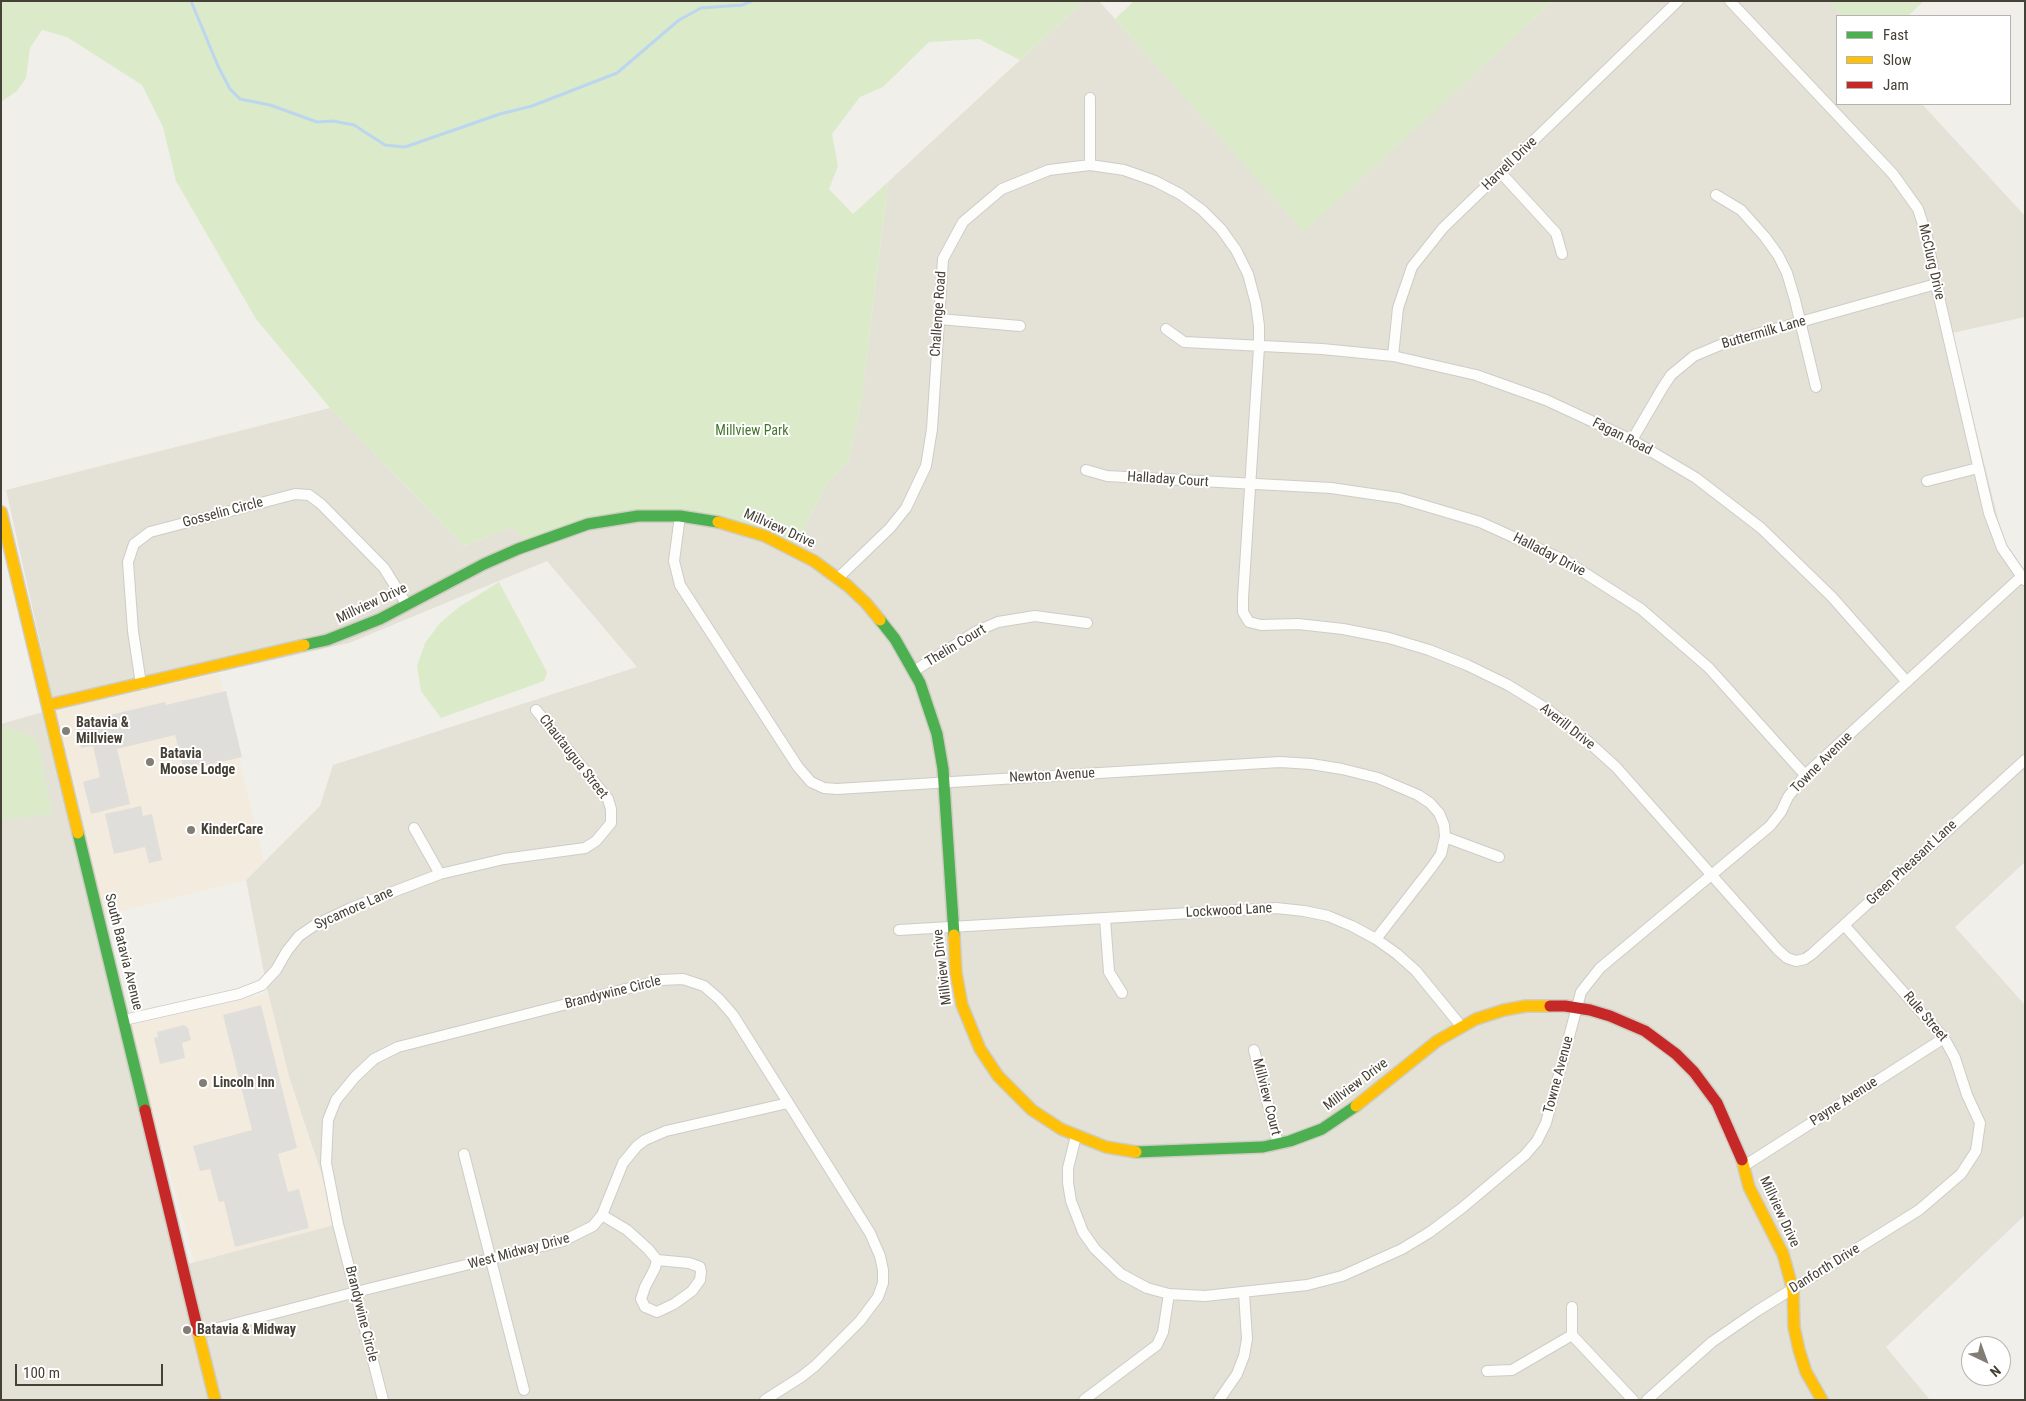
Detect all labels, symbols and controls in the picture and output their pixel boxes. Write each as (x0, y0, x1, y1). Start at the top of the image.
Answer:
legend (1836, 15, 2011, 105)
text: Fast (1883, 26, 1908, 44)
text: Slow (1883, 51, 1912, 69)
text: Jam (1883, 76, 1909, 94)
street label: Harvell Drive (1479, 134, 1541, 194)
street label: McClurg Drive (1914, 223, 1948, 301)
street label: Challenge Road (928, 271, 950, 357)
street label: Buttermilk Lane (1720, 313, 1808, 353)
street label: Fagan Road (1589, 415, 1655, 459)
park label: Millview Park (715, 423, 789, 439)
street label: Halladay Court (1127, 469, 1209, 491)
street label: Gosselin Circle (181, 494, 265, 532)
street label: Millview Drive (741, 506, 817, 552)
street label: Halladay Drive (1510, 530, 1588, 580)
street label: Millview Drive (334, 580, 410, 628)
street label: Thelin Court (923, 621, 989, 671)
street label: Averill Drive (1536, 700, 1598, 754)
street label: Chautaugua Street (535, 712, 611, 802)
place label: Batavia & Millview (76, 715, 129, 748)
marker: Batavia & Millview (60, 725, 72, 737)
street label: Towne Avenue (1788, 729, 1856, 797)
place label: Batavia Moose Lodge (160, 746, 235, 779)
marker: Batavia Moose Lodge (144, 756, 156, 768)
street label: Newton Avenue (1009, 765, 1095, 787)
street label: Green Pheasant Lane (1863, 817, 1961, 909)
place label: KinderCare (201, 822, 263, 838)
marker: KinderCare (185, 824, 197, 836)
street label: Sycamore Lane (312, 884, 396, 934)
street label: South Batavia Avenue (100, 892, 146, 1012)
street label: Lockwood Lane (1185, 900, 1273, 922)
street label: Millview Drive (930, 928, 956, 1006)
street label: Brandywine Circle (563, 973, 663, 1013)
street label: Rule Street (1899, 989, 1951, 1045)
street label: Towne Avenue (1541, 1034, 1577, 1116)
street label: Millview Drive (1321, 1055, 1391, 1115)
street label: Millview Court (1248, 1057, 1284, 1137)
street label: Payne Avenue (1807, 1074, 1881, 1130)
place label: Lincoln Inn (213, 1075, 275, 1091)
marker: Lincoln Inn (197, 1077, 209, 1089)
street label: Millview Drive (1755, 1174, 1803, 1250)
street label: West Midway Drive (467, 1230, 571, 1274)
street label: Danforth Drive (1787, 1241, 1863, 1297)
street label: Brandywine Circle (341, 1264, 381, 1364)
place label: Batavia & Midway (197, 1322, 296, 1338)
marker: Batavia & Midway (181, 1324, 193, 1336)
north arrow (1961, 1336, 2011, 1386)
scale bar (18, 1354, 165, 1386)
text: N (1987, 1363, 2004, 1380)
text: 100 m (23, 1364, 60, 1382)

